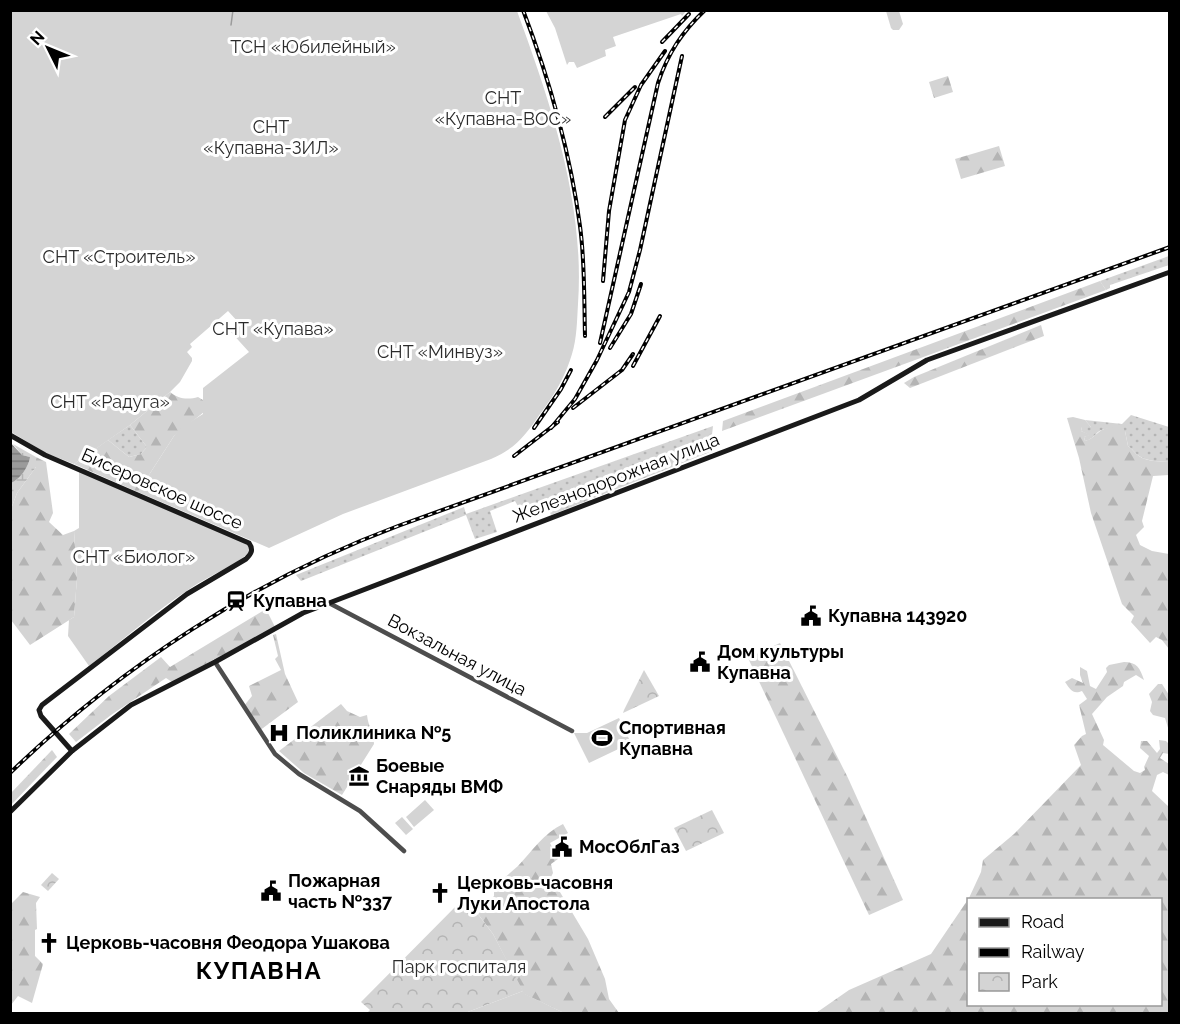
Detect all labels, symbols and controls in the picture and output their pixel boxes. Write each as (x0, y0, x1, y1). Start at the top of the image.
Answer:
north arrow (18, 18, 78, 78)
text: N (26, 27, 49, 49)
park label: ТСН «Юбилейный» (230, 36, 396, 57)
park label: СНТ «Купавна-ВОС» (435, 87, 571, 129)
park label: СНТ «Купавна-ЗИЛ» (203, 116, 339, 158)
park label: СНТ «Строитель» (43, 246, 195, 267)
park label: СНТ «Купава» (212, 318, 334, 339)
park label: СНТ «Минвуз» (377, 341, 503, 362)
park label: СНТ «Радуга» (50, 391, 170, 412)
street label: Железнодорожная улица (509, 428, 722, 527)
street label: Бисеровское шоссе (78, 444, 246, 534)
park label: СНТ «Биолог» (73, 546, 195, 567)
station icon: Купавна (224, 589, 248, 613)
place label: Купавна (253, 590, 327, 611)
public building icon: Купавна 143920 (799, 604, 823, 628)
place label: Купавна 143920 (828, 605, 967, 626)
street label: Вокзальная улица (384, 609, 530, 700)
place label: Дом культуры Купавна (717, 641, 844, 683)
public building icon: Дом культуры Купавна (688, 650, 712, 674)
place label: Спортивная Купавна (619, 717, 726, 759)
hospital icon: Поликлиника №5 (267, 721, 291, 745)
place label: Поликлиника №5 (296, 722, 451, 743)
sports icon: Спортивная Купавна (590, 726, 614, 750)
place label: Боевые Снаряды ВМФ (376, 755, 503, 797)
museum icon: Боевые Снаряды ВМФ (347, 764, 371, 788)
public building icon: МосОблГаз (550, 835, 574, 859)
place label: МосОблГаз (579, 836, 680, 857)
place label: Пожарная часть №337 (288, 870, 393, 912)
place label: Церковь-часовня Луки Апостола (457, 872, 613, 914)
public building icon: Пожарная часть №337 (259, 879, 283, 903)
church icon: Церковь-часовня Луки Апостола (428, 881, 452, 905)
legend (967, 898, 1162, 1006)
text: Road (1021, 911, 1064, 932)
church icon: Церковь-часовня Феодора Ушакова (37, 931, 61, 955)
place label: Церковь-часовня Феодора Ушакова (66, 932, 390, 953)
text: Railway (1021, 941, 1085, 962)
district label: КУПАВНА (196, 956, 322, 985)
park label: Парк госпиталя (392, 956, 526, 977)
text: Park (1021, 971, 1058, 992)

